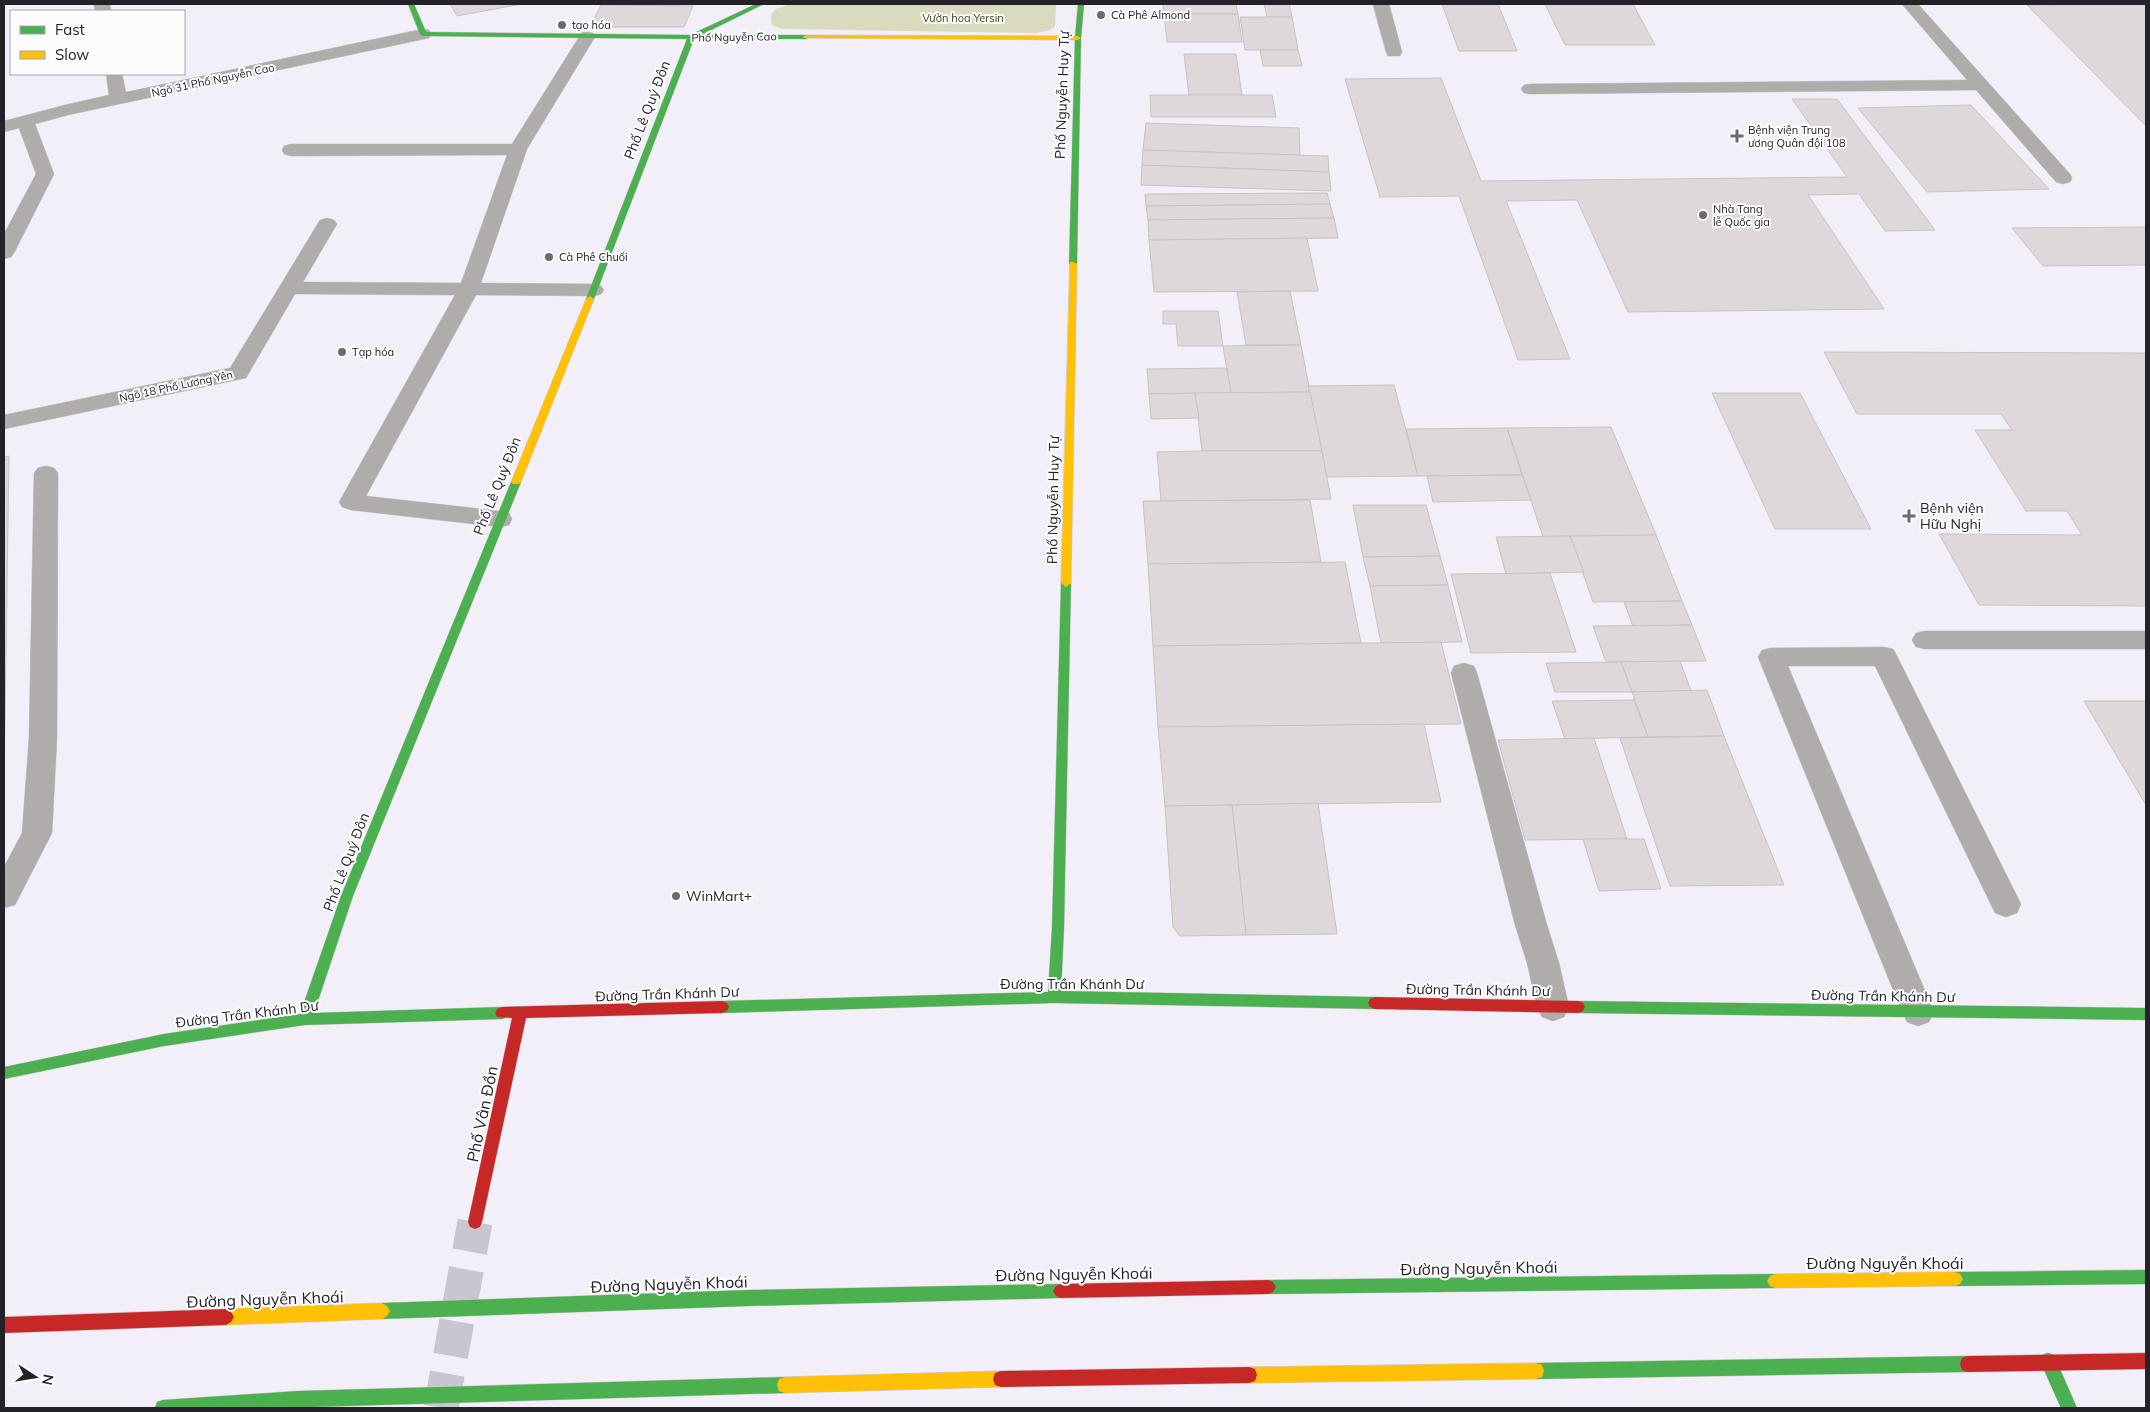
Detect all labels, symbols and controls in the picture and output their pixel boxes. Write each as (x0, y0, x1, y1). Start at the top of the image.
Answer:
place label: Cà Phê Almond (1111, 8, 1190, 22)
marker: Cà Phê Almond (1095, 9, 1107, 21)
legend (10, 10, 185, 75)
park label: Vườn hoa Yersin (922, 11, 1004, 25)
place label: tạo hóa (572, 18, 611, 32)
marker: tạo hóa (556, 19, 568, 31)
text: Fast (55, 20, 85, 39)
street label: Phố Nguyễn Cao (691, 29, 777, 45)
street label: Phố Nguyễn Huy Tự (1051, 30, 1073, 159)
text: Slow (55, 45, 89, 64)
street label: Phố Lê Quý Đôn (620, 58, 674, 162)
street label: Ngõ 31 Phố Nguyễn Cao (150, 60, 276, 100)
place label: Bệnh viện Trung ương Quân đội 108 (1748, 123, 1846, 150)
marker: Bệnh viện Trung ương Quân đội 108 (1730, 129, 1744, 143)
place label: Nhà Tang lễ Quốc gia (1713, 202, 1770, 229)
marker: Nhà Tang lễ Quốc gia (1697, 209, 1709, 221)
place label: Cà Phê Chuối (559, 250, 628, 264)
marker: Cà Phê Chuối (543, 251, 555, 263)
place label: Tạp hóa (352, 345, 394, 359)
marker: Tạp hóa (336, 346, 348, 358)
street label: Ngõ 18 Phố Lương Yên (118, 367, 234, 405)
street label: Phố Lê Quý Đôn (469, 434, 525, 538)
street label: Phố Nguyễn Huy Tự (1043, 435, 1063, 564)
place label: Bệnh viện Hữu Nghị (1920, 499, 1984, 533)
marker: Bệnh viện Hữu Nghị (1902, 509, 1916, 523)
street label: Phố Lê Quý Đôn (319, 810, 373, 914)
place label: WinMart+ (686, 887, 752, 905)
marker: WinMart+ (670, 890, 682, 902)
street label: Đường Trần Khánh Dư (1000, 975, 1145, 993)
street label: Đường Trần Khánh Dư (1406, 980, 1551, 1000)
street label: Đường Trần Khánh Dư (595, 982, 740, 1006)
street label: Đường Trần Khánh Dư (1811, 986, 1956, 1006)
street label: Đường Trần Khánh Dư (175, 996, 320, 1032)
street label: Phố Vân Đồn (462, 1064, 502, 1164)
street label: Đường Nguyễn Khoái (1806, 1253, 1964, 1273)
street label: Đường Nguyễn Khoái (1400, 1257, 1558, 1279)
street label: Đường Nguyễn Khoái (995, 1263, 1153, 1285)
street label: Đường Nguyễn Khoái (590, 1271, 748, 1297)
street label: Đường Nguyễn Khoái (186, 1286, 344, 1312)
north arrow (10, 1352, 60, 1402)
text: N (38, 1373, 58, 1387)

